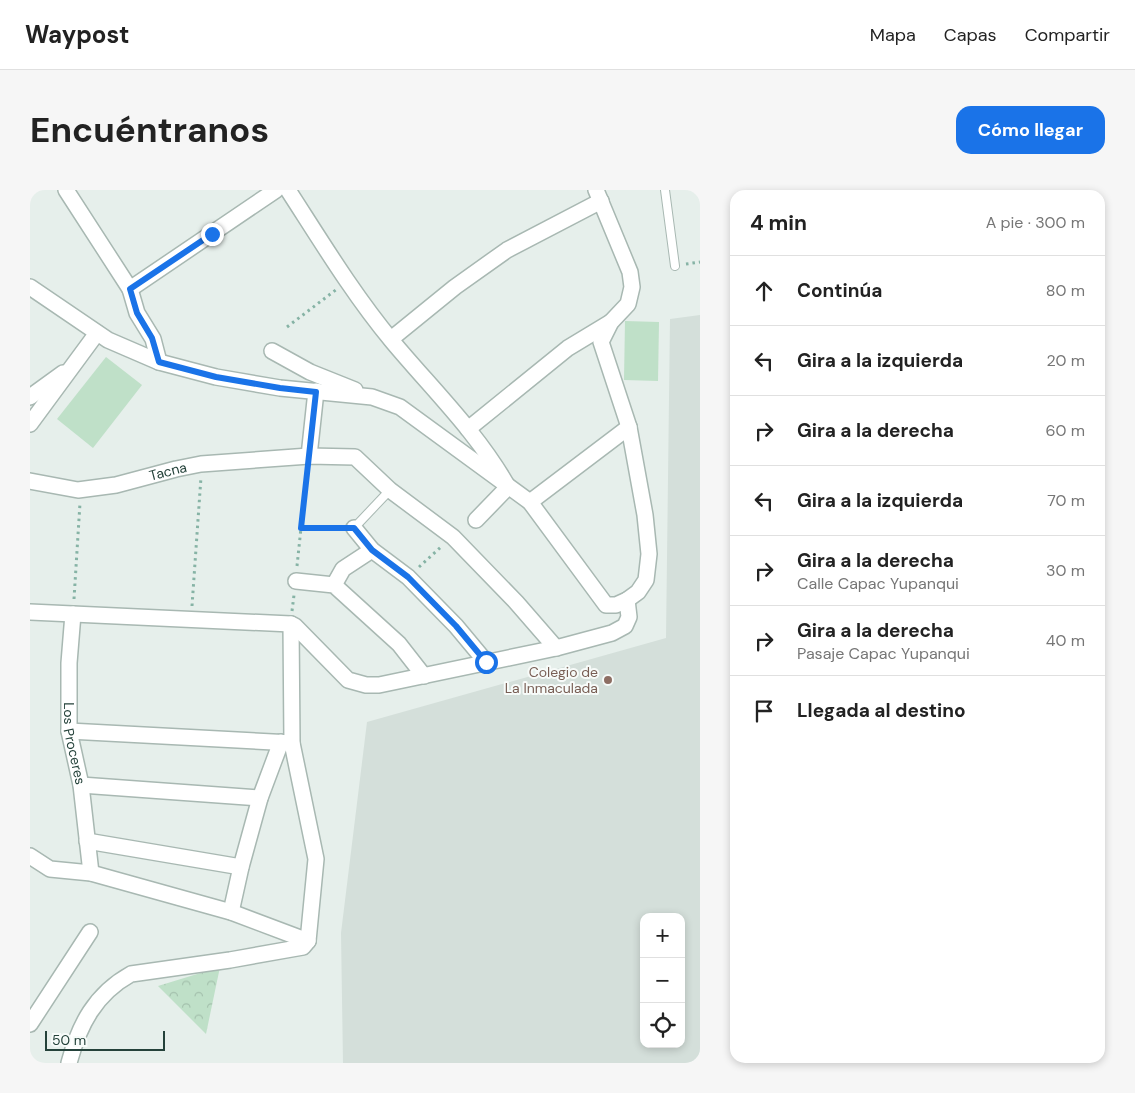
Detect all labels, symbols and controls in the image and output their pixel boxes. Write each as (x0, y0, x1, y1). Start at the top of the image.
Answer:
text: Waypost (25, 19, 129, 50)
text: Mapa (870, 23, 916, 47)
text: Capas (944, 23, 997, 47)
text: Compartir (1025, 23, 1110, 47)
button: Cómo llegar (956, 106, 1105, 154)
text: Encuéntranos (30, 107, 269, 153)
text: 4 min (750, 209, 807, 237)
text: A pie · 300 m (986, 212, 1085, 233)
route end (201, 223, 224, 246)
icon: ahead (750, 277, 778, 305)
text: Continúa (797, 278, 882, 303)
text: 80 m (1046, 280, 1085, 301)
icon: left (750, 347, 778, 375)
text: Gira a la izquierda (797, 348, 963, 373)
text: 20 m (1046, 350, 1085, 371)
icon: right (750, 417, 778, 445)
text: Gira a la derecha (797, 418, 954, 443)
text: 60 m (1045, 420, 1085, 441)
street label: Tacna (147, 458, 188, 485)
icon: left (750, 487, 778, 515)
text: Gira a la izquierda (797, 488, 963, 513)
text: 70 m (1047, 490, 1085, 511)
text: Gira a la derecha (797, 548, 954, 573)
icon: right (750, 557, 778, 585)
text: 30 m (1046, 560, 1085, 581)
text: Calle Capac Yupanqui (797, 573, 959, 594)
text: Gira a la derecha (797, 618, 954, 643)
icon: right (750, 627, 778, 655)
text: 40 m (1046, 630, 1085, 651)
text: Pasaje Capac Yupanqui (797, 643, 970, 664)
route start (475, 651, 498, 674)
place label: Colegio de La Inmaculada (505, 663, 598, 697)
marker: Colegio de La Inmaculada (602, 674, 614, 686)
icon: arrive (750, 697, 778, 725)
text: Llegada al destino (797, 698, 966, 723)
street label: Los Proceres (60, 702, 90, 786)
map controls (640, 913, 685, 1048)
button: + (640, 913, 685, 958)
button: − (640, 958, 685, 1003)
button: locate (640, 1003, 685, 1048)
scale bar (45, 1028, 165, 1051)
text: 50 m (52, 1031, 86, 1049)

